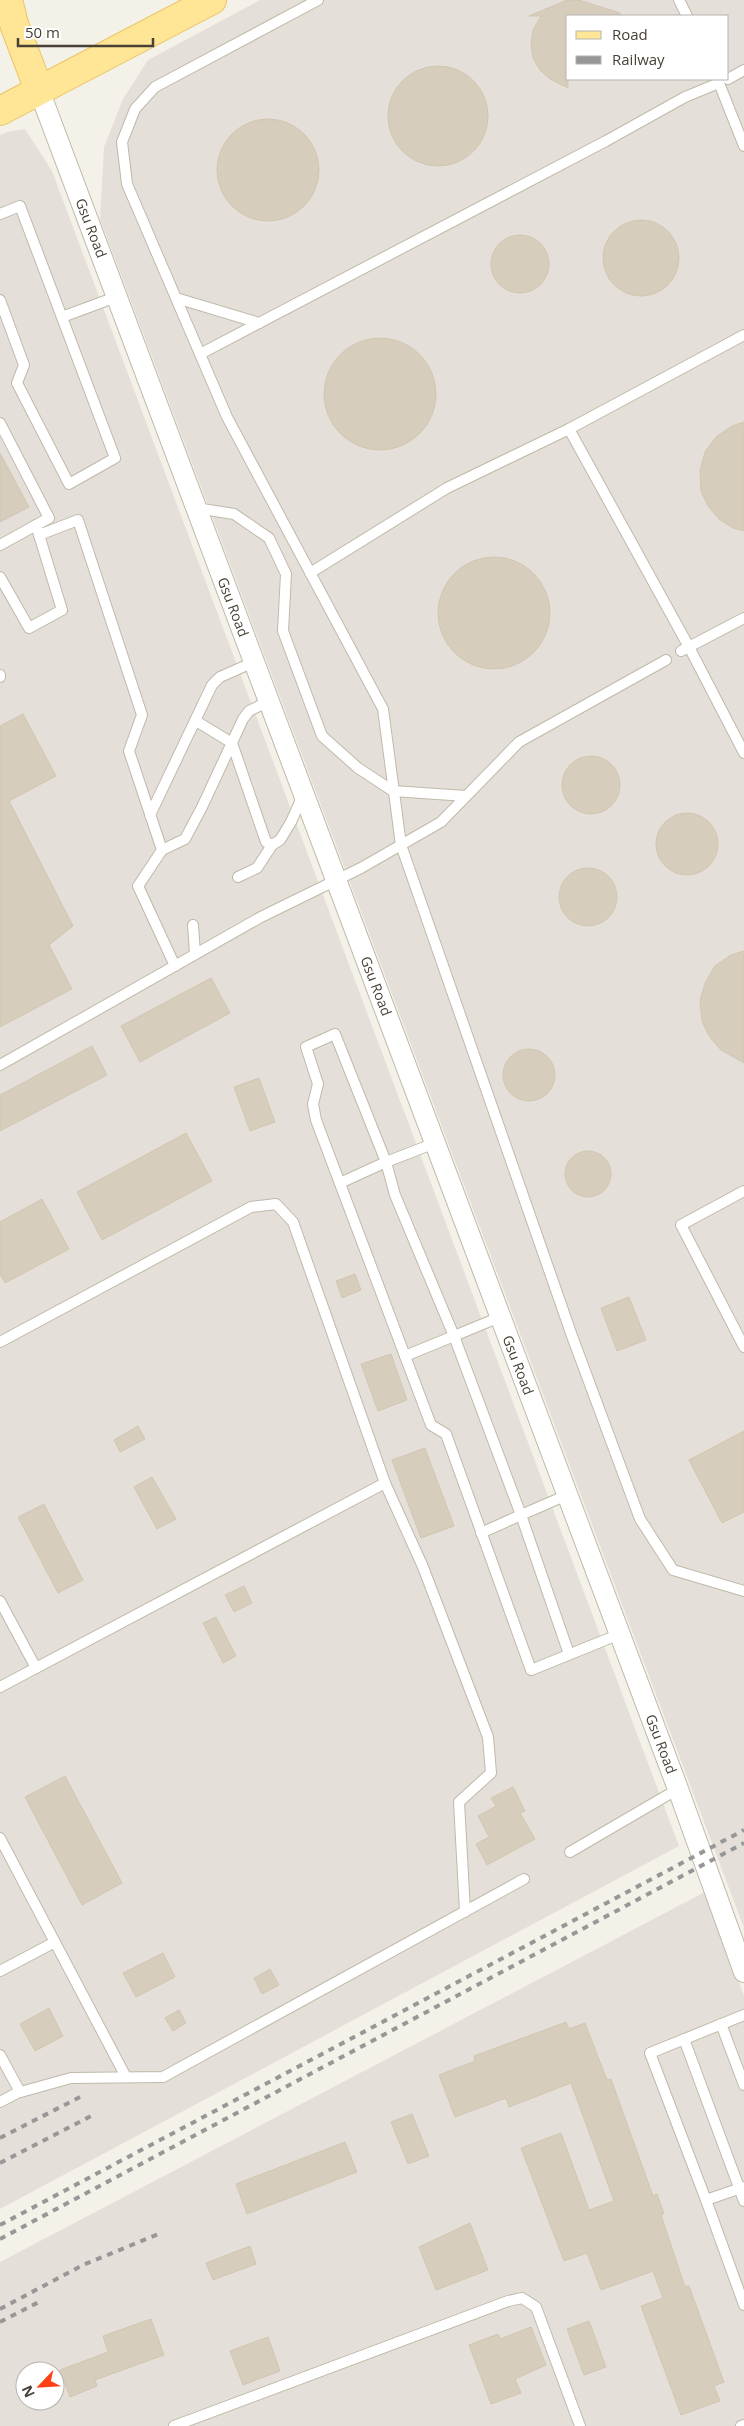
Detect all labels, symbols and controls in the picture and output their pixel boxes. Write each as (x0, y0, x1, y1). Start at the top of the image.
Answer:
scale bar (18, 15, 152, 47)
legend (566, 15, 729, 80)
text: 50 m (25, 22, 60, 42)
text: Road (612, 24, 648, 44)
text: Railway (612, 49, 665, 69)
street label: Gsu Road (71, 195, 112, 260)
street label: Gsu Road (213, 574, 254, 639)
street label: Gsu Road (356, 953, 397, 1018)
street label: Gsu Road (498, 1332, 539, 1397)
street label: Gsu Road (641, 1711, 682, 1776)
north arrow (15, 2361, 65, 2411)
text: N (17, 2383, 39, 2401)

